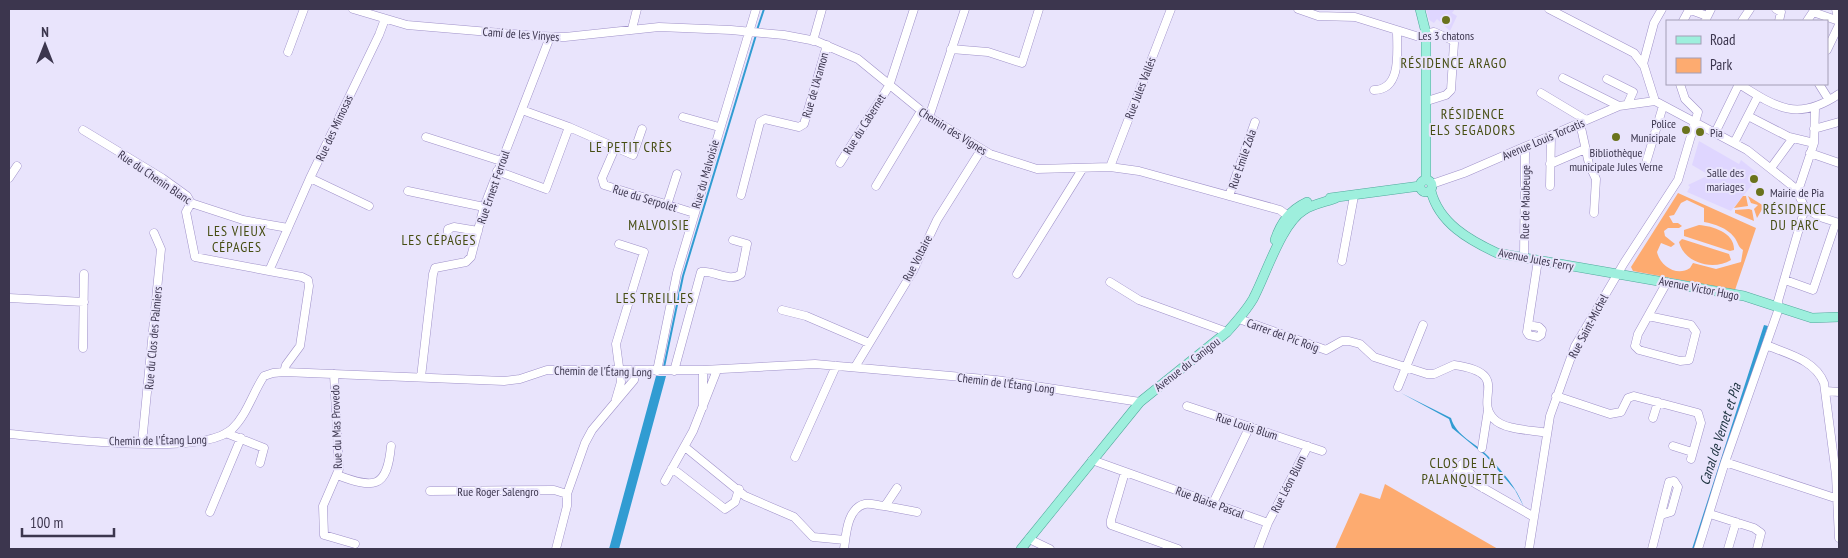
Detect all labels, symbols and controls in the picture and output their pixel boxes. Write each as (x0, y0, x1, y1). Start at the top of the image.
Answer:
marker: Les 3 chatons (1440, 14, 1452, 26)
north arrow (20, 20, 70, 70)
legend (1666, 20, 1828, 85)
text: N (41, 23, 49, 41)
street label: Camí de les Vinyes (482, 24, 560, 44)
place label: Les 3 chatons (1418, 28, 1474, 43)
text: Road (1710, 30, 1736, 49)
street label: Rue de l'Aramon (799, 51, 831, 119)
district label: RÉSIDENCE ARAGO (1401, 54, 1507, 72)
street label: Rue Jules Vallés (1121, 55, 1159, 121)
text: Park (1710, 55, 1732, 74)
street label: Rue du Cabernet (839, 90, 889, 157)
street label: Rue des Mimosas (312, 92, 356, 164)
street label: Chemin des Vignes (916, 104, 990, 158)
district label: RÉSIDENCE ELS SEGADORS (1430, 105, 1516, 139)
street label: Avenue Louis Torcatis (1499, 115, 1587, 163)
place label: Police Municipale (1631, 116, 1676, 145)
marker: Police Municipale (1680, 124, 1692, 136)
place label: Pia (1710, 125, 1723, 140)
marker: Pia (1694, 126, 1706, 138)
street label: Rue Émile Zola (1225, 127, 1259, 191)
marker: Bibliothèque municipale Jules Verne (1610, 131, 1622, 143)
district label: LE PETIT CRÈS (589, 138, 673, 156)
street label: Rue du Malvoisie (688, 138, 722, 210)
place label: Bibliothèque municipale Jules Verne (1569, 145, 1663, 174)
street label: Rue du Chenin Blanc (115, 147, 195, 208)
street label: Rue Ernest Ferroul (473, 148, 513, 226)
street label: Rue de Maubeuge (1517, 165, 1533, 239)
place label: Salle des mariages (1706, 165, 1744, 194)
marker: Salle des mariages (1748, 173, 1760, 185)
street label: Rue du Serpolet (611, 181, 680, 215)
place label: Mairie de Pia (1770, 185, 1824, 200)
marker: Mairie de Pia (1754, 186, 1766, 198)
district label: RÉSIDENCE DU PARC (1763, 200, 1827, 234)
district label: MALVOISIE (628, 216, 690, 234)
district label: LES VIEUX CÉPAGES (207, 222, 267, 256)
district label: LES CÉPAGES (402, 231, 476, 249)
street label: Rue Voltaire (899, 232, 935, 284)
street label: Avenue Jules Ferry (1497, 244, 1575, 274)
street label: Avenue Victor Hugo (1658, 273, 1740, 303)
street label: Rue du Clos des Palmiers (141, 286, 165, 390)
district label: LES TREILLES (616, 289, 694, 307)
street label: Rue Saint-Michel (1565, 291, 1611, 361)
street label: Carrer del Pic Roig (1245, 315, 1321, 355)
street label: Avenue du Canigou (1151, 334, 1223, 394)
street label: Chemin de l'Étang Long (554, 363, 652, 379)
street label: Chemin de l'Étang Long (956, 370, 1056, 396)
water label: Canal de Vernet et Pia (1695, 379, 1745, 487)
street label: Rue du Mas Provedo (327, 385, 345, 469)
street label: Rue Louis Blum (1214, 409, 1280, 443)
street label: Chemin de l'Étang Long (109, 432, 207, 448)
street label: Rue Léon Blum (1267, 453, 1309, 515)
district label: CLOS DE LA PALANQUETTE (1421, 454, 1505, 488)
street label: Rue Blaise Pascal (1174, 483, 1246, 521)
street label: Rue Roger Salengro (457, 484, 539, 499)
scale bar (22, 506, 115, 538)
text: 100 m (30, 513, 63, 532)

